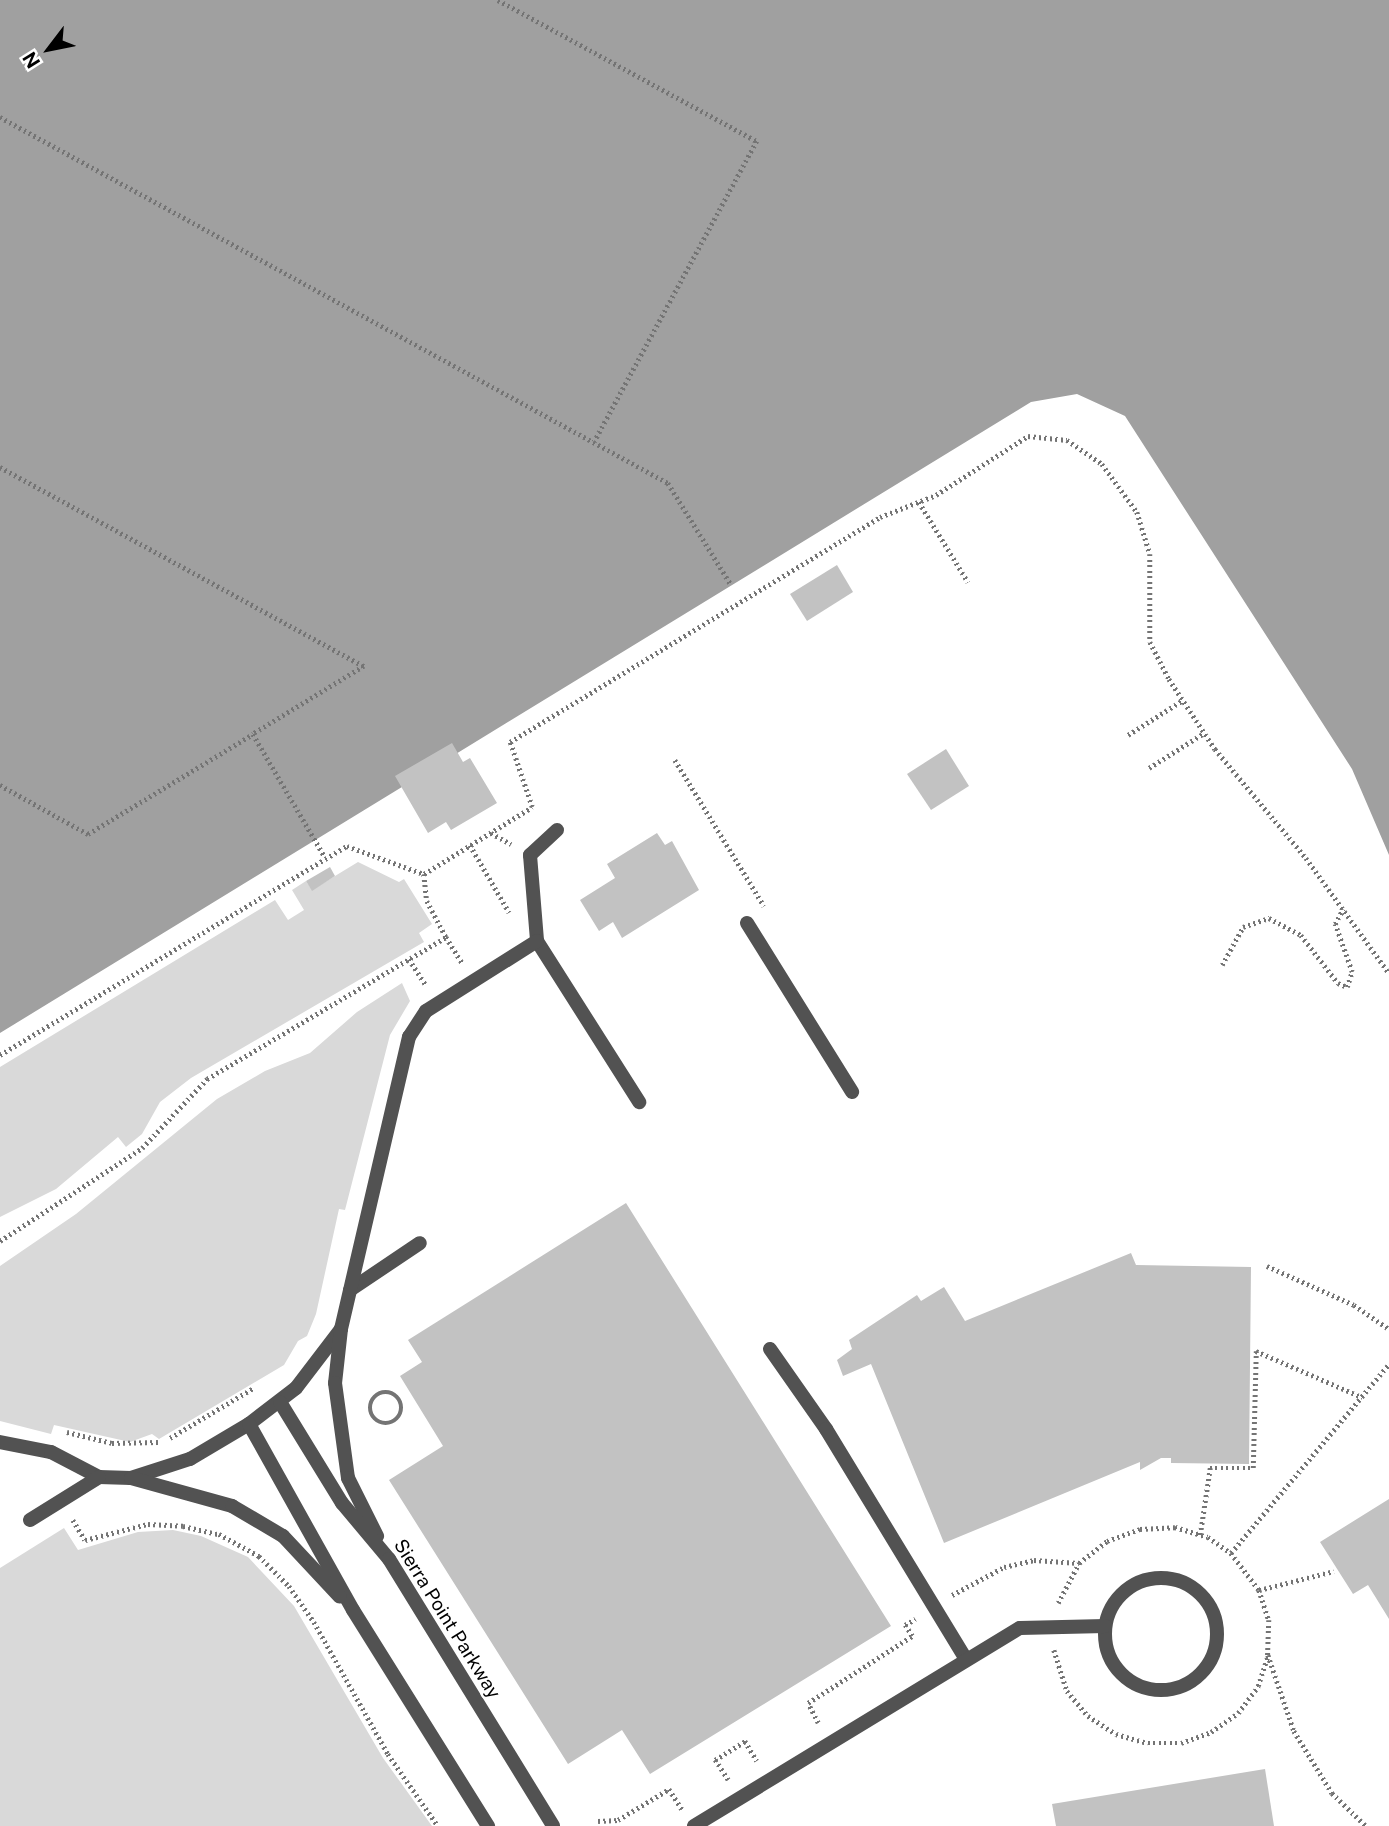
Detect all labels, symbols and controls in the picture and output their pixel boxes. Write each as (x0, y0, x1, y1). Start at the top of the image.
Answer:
north arrow (14, 14, 84, 84)
text: N (18, 48, 44, 72)
street label: Sierra Point Parkway (389, 1535, 505, 1703)

